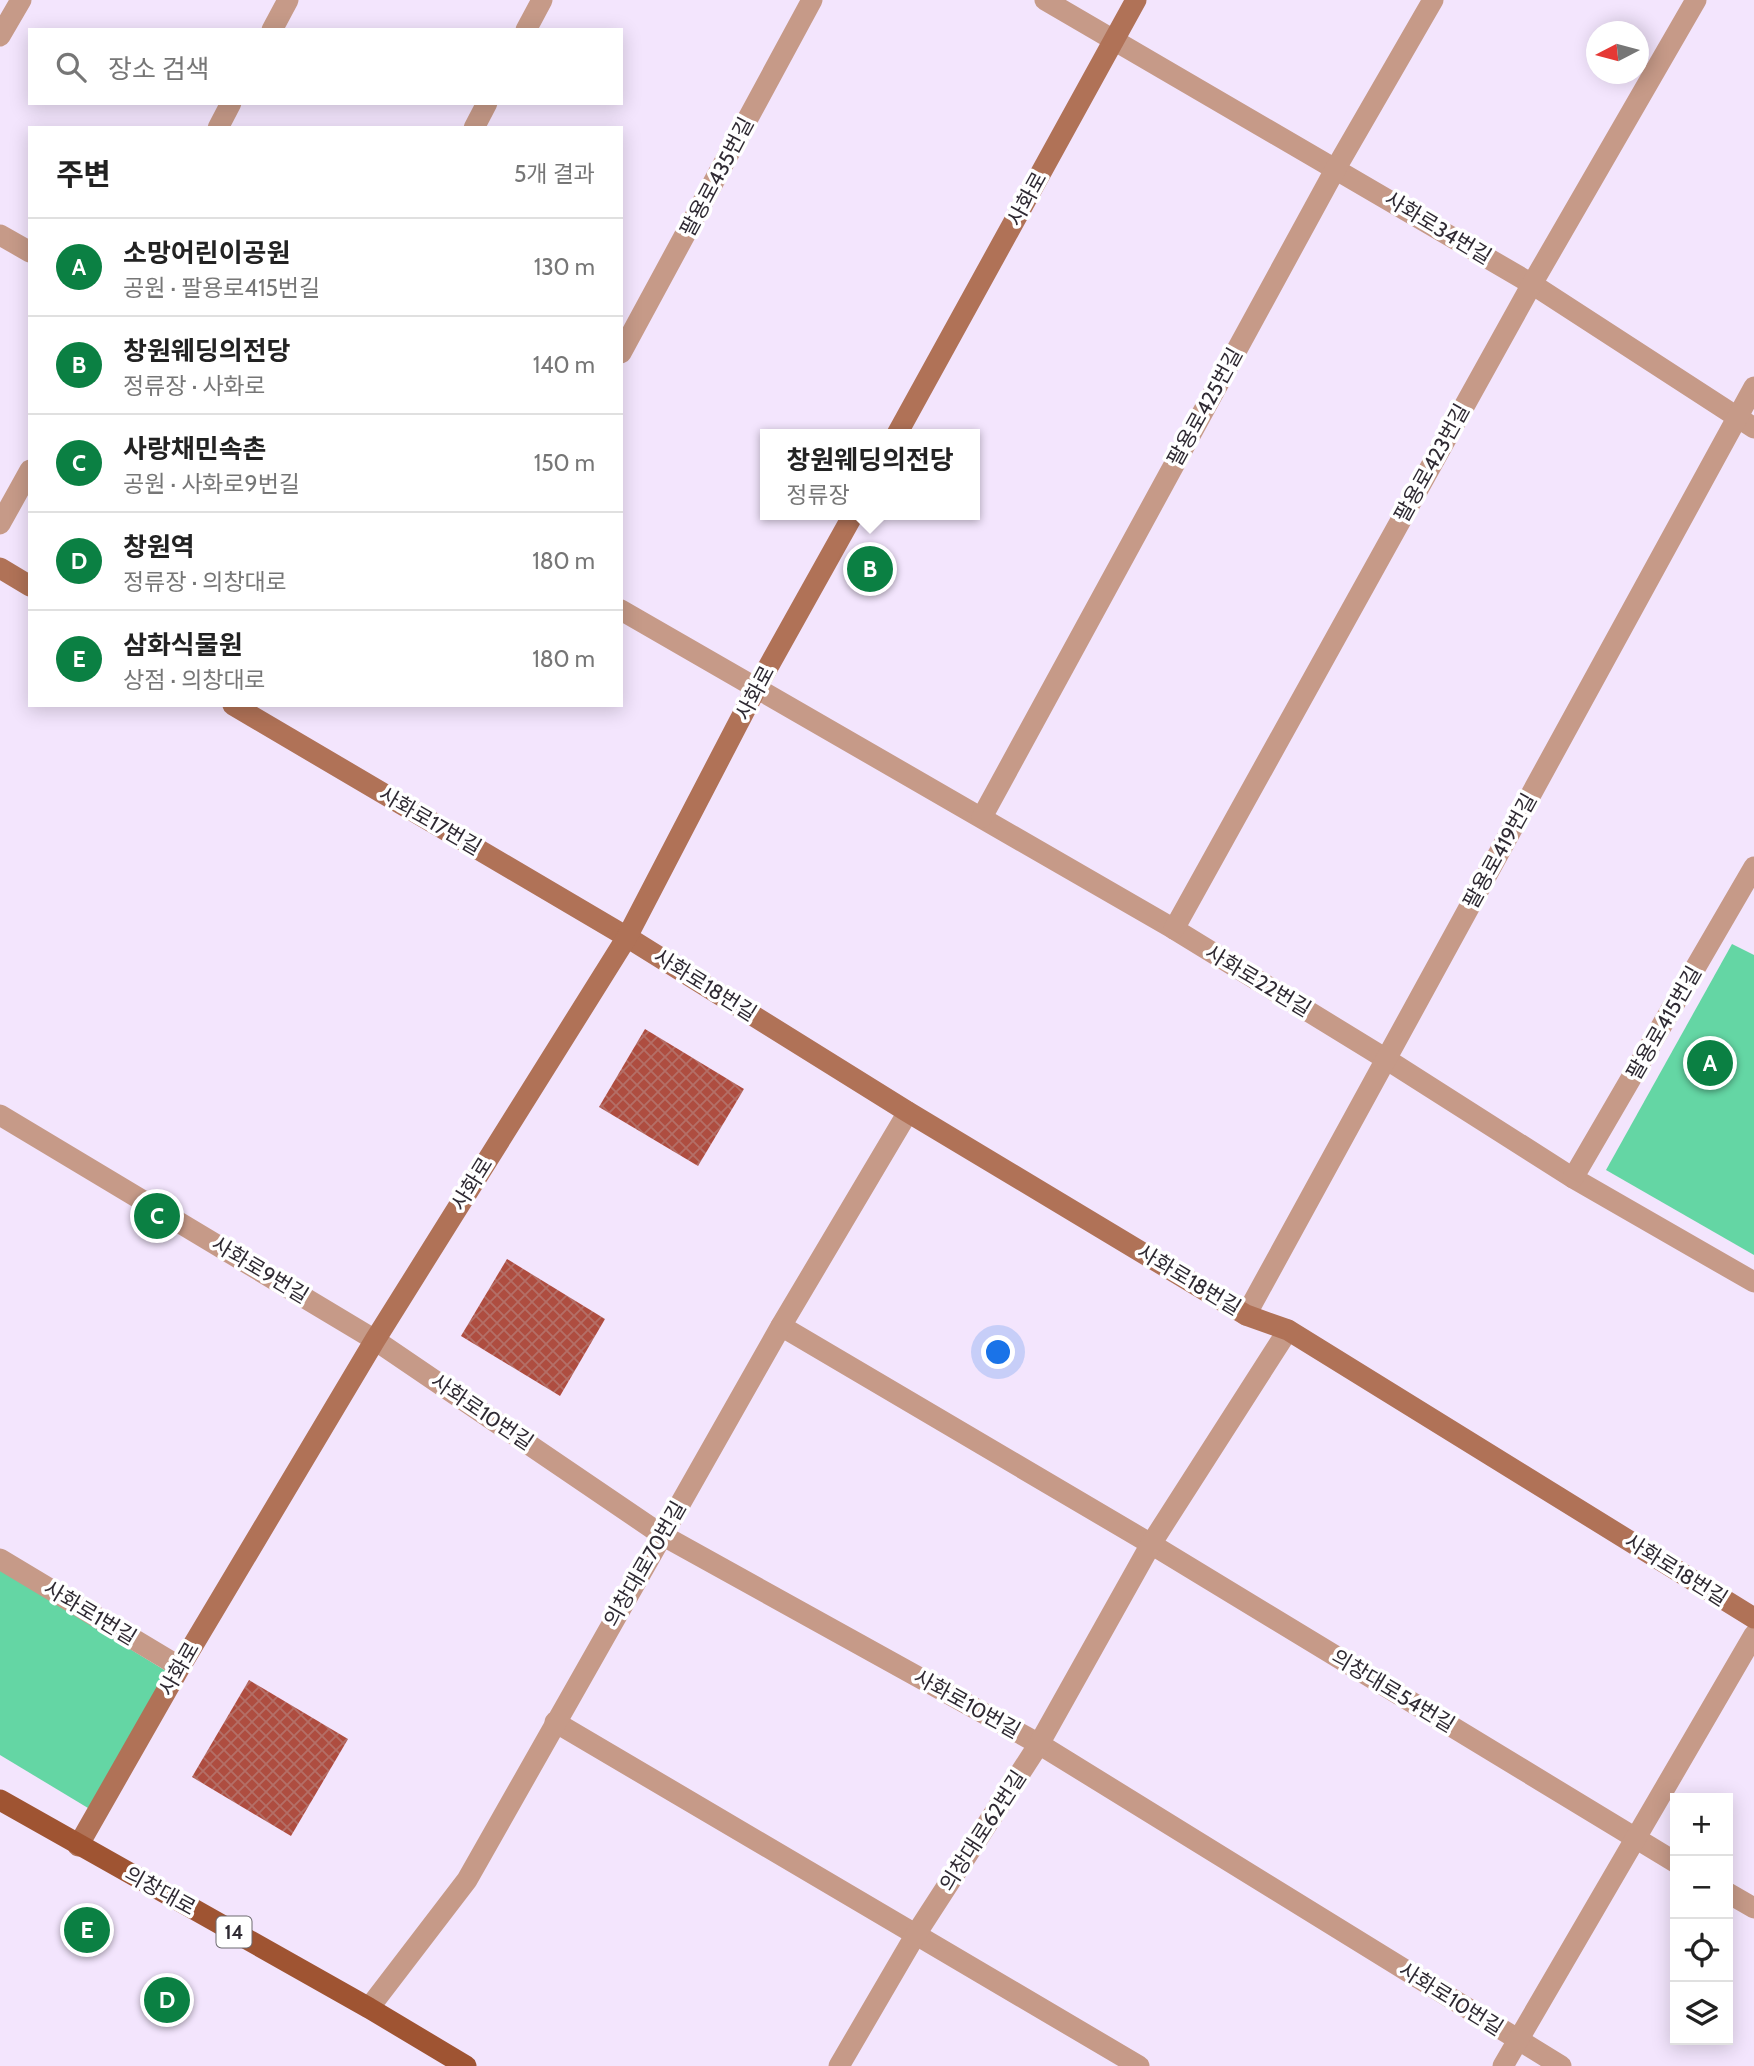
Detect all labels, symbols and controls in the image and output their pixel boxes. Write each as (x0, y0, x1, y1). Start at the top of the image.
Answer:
north arrow (1586, 21, 1649, 84)
search box (28, 28, 623, 105)
icon: search (52, 48, 90, 86)
text: 장소 검색 (108, 53, 210, 85)
street label: 팔용로435번길 (675, 113, 758, 241)
text: 주변 (56, 156, 111, 193)
text: 5개 결과 (514, 160, 595, 188)
street label: 사화로 (1002, 167, 1052, 230)
street label: 사화로34번길 (1380, 186, 1496, 269)
text: 소망어린이공원 (123, 237, 290, 269)
text: A (72, 253, 86, 281)
text: 130 m (534, 253, 595, 281)
text: 공원 · 팔용로415번길 (123, 274, 320, 302)
text: 창원웨딩의전당 (123, 335, 290, 367)
street label: 팔용로425번길 (1162, 343, 1247, 470)
text: B (72, 351, 86, 379)
text: 140 m (533, 351, 595, 379)
text: 정류장 · 사화로 (123, 372, 266, 400)
street label: 팔용로423번길 (1389, 399, 1474, 526)
popup (760, 429, 980, 520)
text: 사랑채민속촌 (123, 433, 267, 465)
text: 창원웨딩의전당 (786, 444, 954, 476)
text: C (72, 449, 86, 477)
text: 150 m (534, 449, 595, 477)
text: 공원 · 사화로9번길 (123, 470, 300, 498)
text: 정류장 (786, 481, 850, 509)
text: 창원역 (123, 531, 195, 563)
pin: B (847, 543, 893, 595)
text: D (71, 547, 87, 575)
text: 180 m (532, 547, 595, 575)
text: 정류장 · 의창대로 (123, 568, 287, 596)
text: 삼화식물원 (123, 629, 243, 661)
text: E (72, 645, 86, 673)
text: 180 m (532, 645, 595, 673)
street label: 사화로 (730, 661, 779, 724)
text: 상점 · 의창대로 (123, 666, 266, 694)
street label: 사화로17번길 (375, 781, 486, 860)
street label: 팔용로419번길 (1458, 789, 1541, 913)
street label: 사화로22번길 (1201, 939, 1316, 1022)
street label: 사화로18번길 (649, 943, 761, 1026)
street label: 팔용로415번길 (1621, 962, 1706, 1084)
pin: A (1687, 1037, 1733, 1089)
street label: 사화로 (446, 1153, 498, 1215)
pin: C (134, 1190, 180, 1242)
street label: 사화로9번길 (207, 1231, 313, 1308)
street label: 사화로18번길 (1133, 1239, 1245, 1320)
your location (981, 1335, 1015, 1369)
street label: 사화로10번길 (426, 1368, 538, 1455)
street label: 의창대로70번길 (599, 1496, 691, 1631)
street label: 사화로18번길 (1620, 1528, 1732, 1611)
street label: 사화로1번길 (39, 1575, 141, 1650)
street label: 사화로 (153, 1637, 204, 1700)
street label: 의창대로54번길 (1327, 1644, 1459, 1737)
street label: 사화로10번길 (910, 1664, 1025, 1743)
street label: 의창대로62번길 (934, 1766, 1031, 1896)
map controls (1670, 1793, 1733, 2045)
button: + (1670, 1793, 1733, 1856)
button: − (1670, 1856, 1733, 1919)
street label: 의창대로 (120, 1861, 200, 1920)
pin: E (64, 1904, 110, 1956)
road number: 14 (216, 1916, 252, 1948)
button: locate (1670, 1919, 1733, 1982)
street label: 사화로10번길 (1395, 1957, 1508, 2040)
pin: D (144, 1974, 190, 2026)
button: layers (1670, 1982, 1733, 2045)

